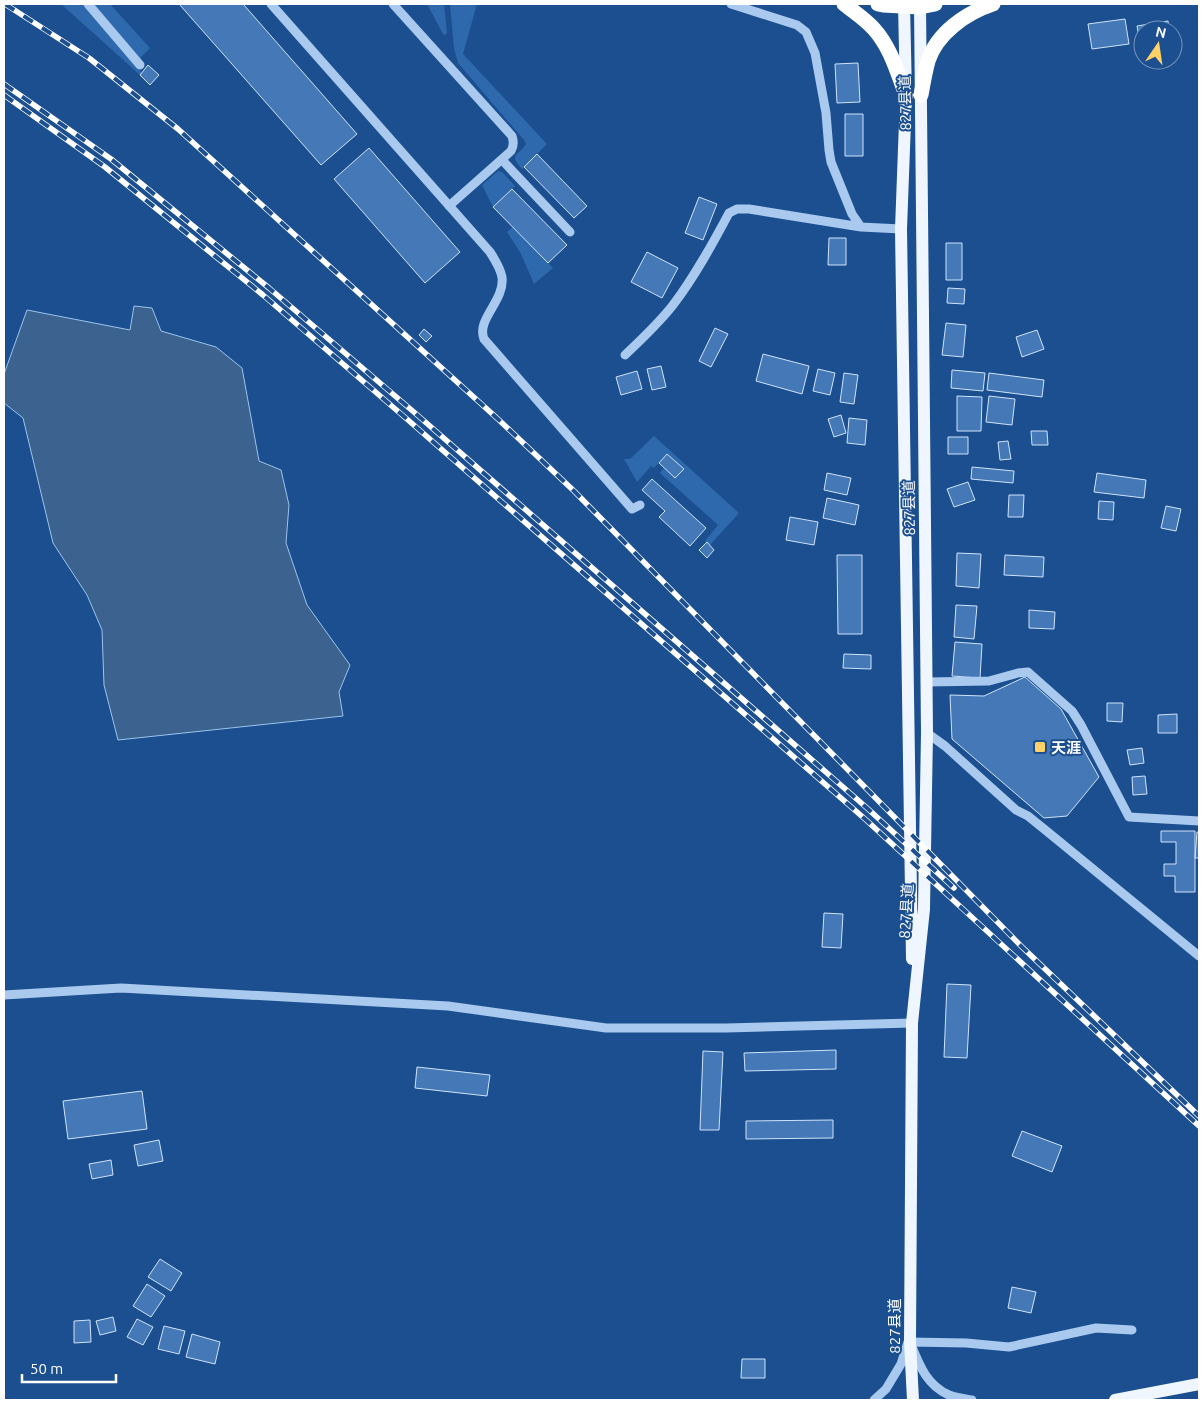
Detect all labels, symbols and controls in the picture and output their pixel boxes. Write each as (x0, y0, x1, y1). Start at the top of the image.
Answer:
north arrow (1133, 20, 1183, 70)
text: N (1154, 23, 1168, 41)
street label: 827县道 (896, 75, 914, 131)
street label: 827县道 (900, 480, 918, 536)
place label: 天涯 (1051, 739, 1081, 756)
marker: 天涯 (1033, 740, 1047, 754)
street label: 827县道 (896, 883, 916, 939)
street label: 827县道 (886, 1298, 903, 1354)
scale bar (22, 1352, 116, 1384)
text: 50 m (30, 1360, 63, 1377)

